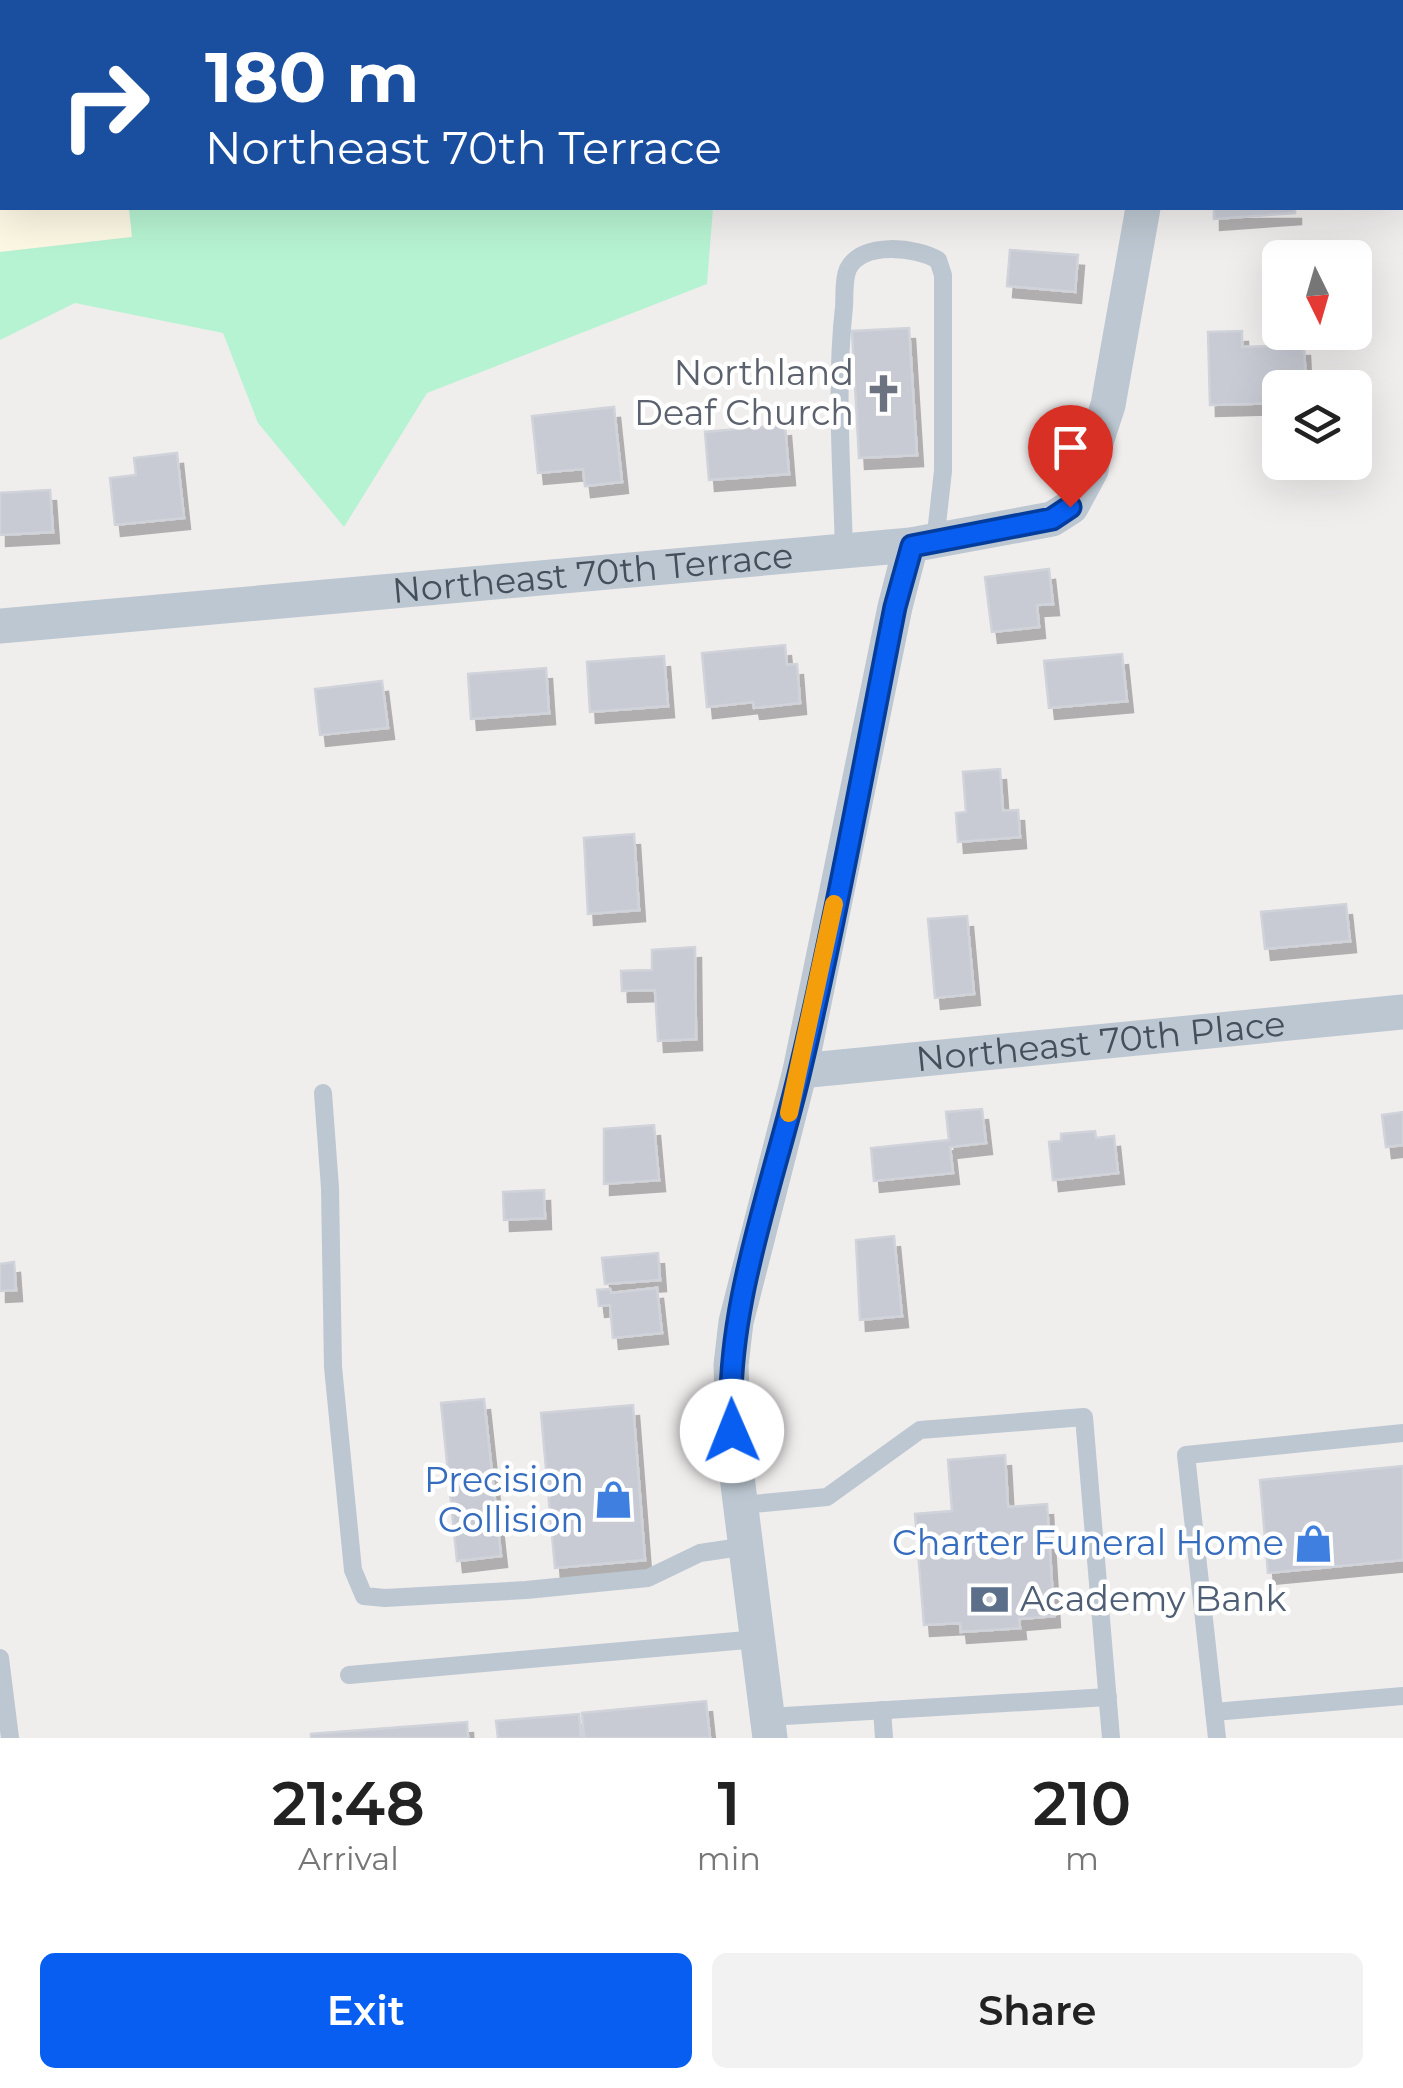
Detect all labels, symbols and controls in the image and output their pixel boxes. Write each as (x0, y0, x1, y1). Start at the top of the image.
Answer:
text: 180 m (205, 34, 419, 120)
icon: right (40, 40, 170, 170)
text: Northeast 70th Terrace (205, 120, 722, 175)
north arrow (1262, 240, 1372, 350)
map controls (1262, 240, 1372, 480)
place label: Northland Deaf Church (634, 351, 854, 434)
button: layers (1262, 370, 1372, 480)
church icon: Northland Deaf Church (863, 372, 905, 414)
pin (1028, 405, 1113, 508)
icon: arrive (1043, 420, 1098, 475)
street label: Northeast 70th Terrace (390, 534, 795, 612)
street label: Northeast 70th Place (914, 1002, 1287, 1081)
position arrow (680, 1379, 784, 1483)
place label: Precision Collision (424, 1458, 584, 1541)
shop icon: Precision Collision (593, 1479, 635, 1521)
place label: Charter Funeral Home (892, 1521, 1284, 1564)
shop icon: Charter Funeral Home (1293, 1522, 1335, 1564)
place label: Academy Bank (1020, 1577, 1286, 1620)
bank icon: Academy Bank (969, 1578, 1011, 1620)
text: 21:48 (272, 1767, 425, 1840)
text: 1 (717, 1767, 740, 1840)
text: 210 (1033, 1767, 1131, 1840)
text: Arrival (298, 1839, 399, 1878)
text: min (697, 1839, 761, 1878)
text: m (1065, 1839, 1099, 1878)
button: Exit (40, 1953, 692, 2068)
button: Share (712, 1953, 1363, 2068)

